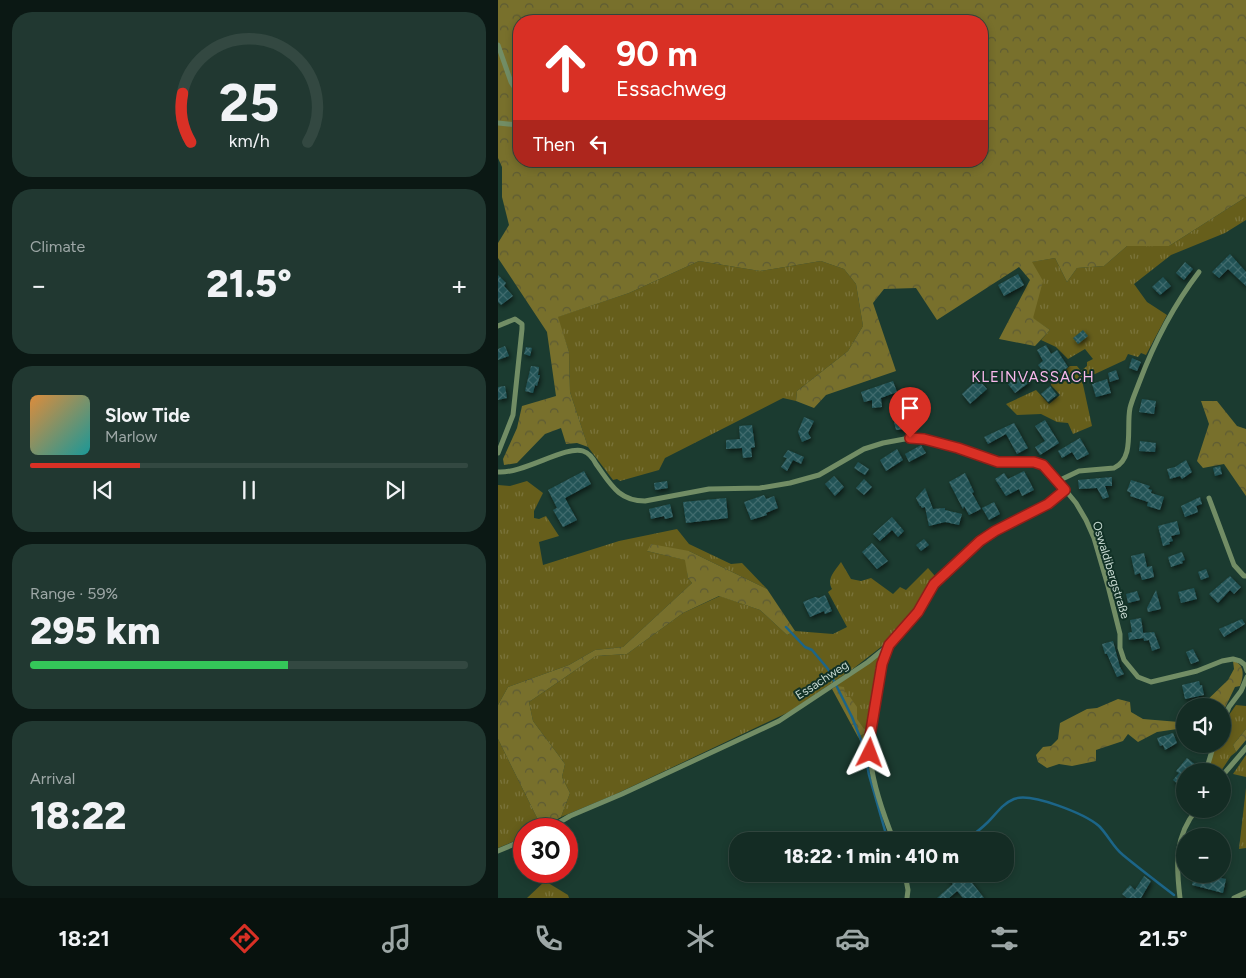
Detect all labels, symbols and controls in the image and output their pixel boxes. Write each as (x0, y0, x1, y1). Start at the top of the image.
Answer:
text: 90 m (616, 33, 698, 75)
icon: ahead (533, 35, 598, 100)
text: 25 (219, 72, 279, 134)
text: Essachweg (616, 75, 727, 102)
text: km/h (229, 130, 269, 151)
icon: left (585, 130, 613, 158)
text: Then (533, 133, 575, 156)
text: Climate (30, 237, 85, 256)
text: 21.5° (206, 261, 292, 307)
text: − (30, 268, 47, 302)
text: + (451, 268, 468, 302)
district label: KLEINVASSACH (971, 368, 1095, 386)
pin (889, 387, 931, 438)
icon: arrive (896, 394, 924, 422)
text: Slow Tide (105, 404, 190, 427)
text: Marlow (105, 427, 157, 446)
icon: previous (89, 476, 117, 504)
icon: pause (235, 476, 263, 504)
icon: next (381, 476, 409, 504)
street label: Oswaldibergstraße (1090, 520, 1133, 621)
text: Range · 59% (30, 584, 118, 603)
text: 295 km (30, 608, 161, 654)
street label: Essachweg (793, 658, 851, 702)
map controls (1176, 698, 1231, 883)
button: sound (1176, 698, 1231, 753)
position arrow (843, 726, 895, 778)
button: + (1176, 763, 1231, 818)
text: Arrival (30, 769, 75, 788)
text: 18:22 (30, 793, 126, 839)
speed limit sign: 30 (513, 818, 578, 883)
button: − (1176, 828, 1231, 883)
text: 18:22 · 1 min · 410 m (784, 845, 959, 868)
icon: directions (227, 921, 262, 956)
icon: music (379, 921, 414, 956)
icon: phone (531, 921, 566, 956)
icon: climate (683, 921, 718, 956)
icon: car (835, 921, 870, 956)
icon: filters (987, 921, 1022, 956)
text: 18:21 (59, 925, 110, 952)
text: 21.5° (1139, 925, 1187, 952)

